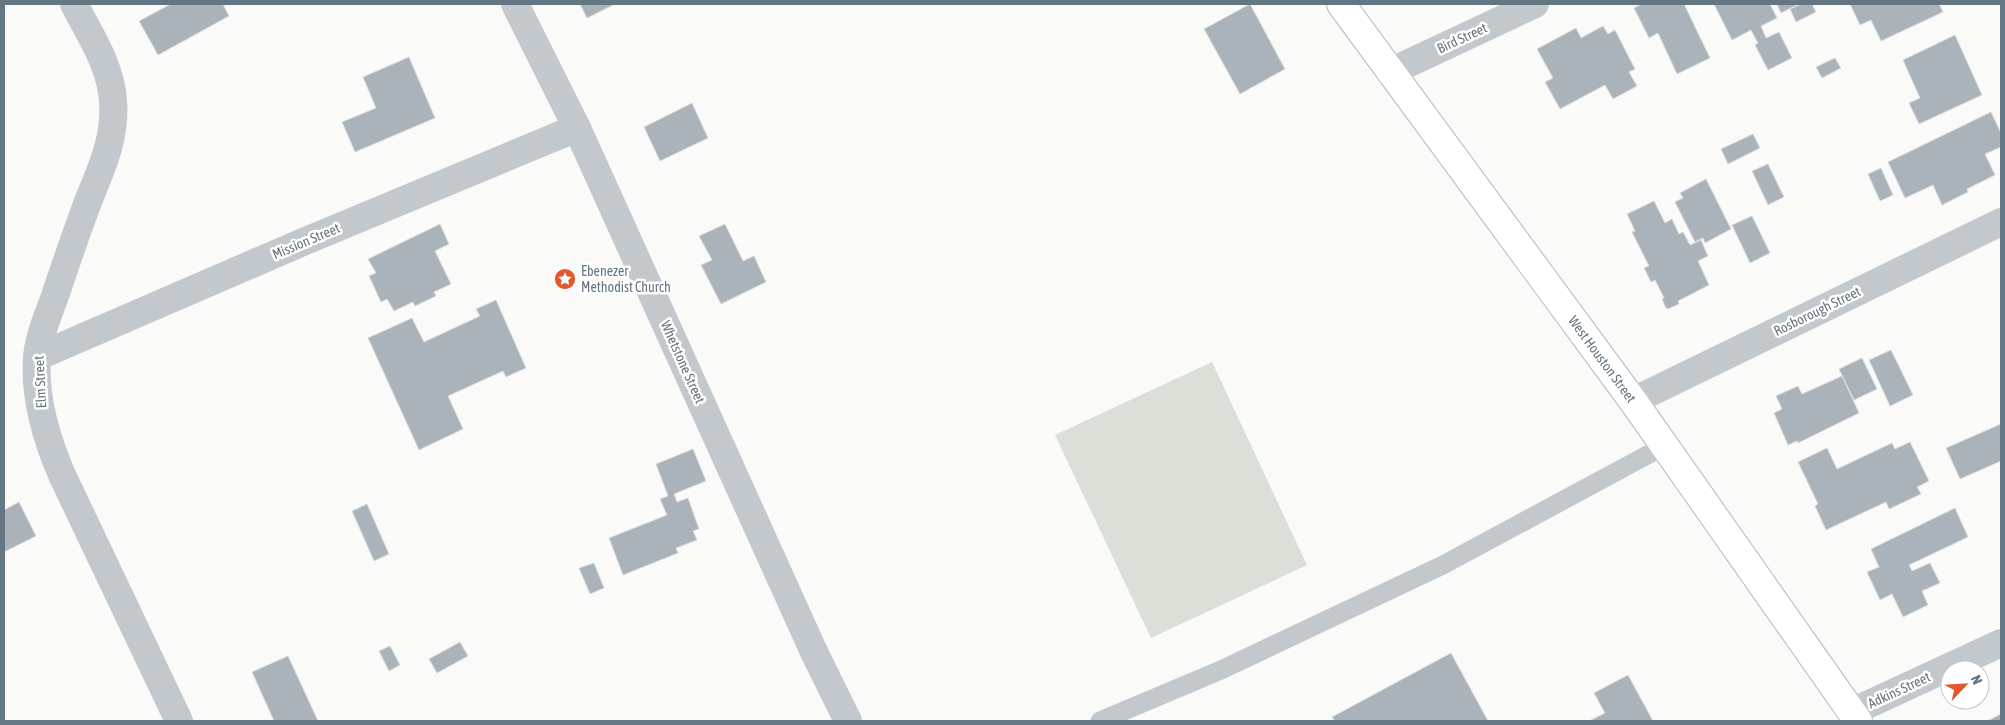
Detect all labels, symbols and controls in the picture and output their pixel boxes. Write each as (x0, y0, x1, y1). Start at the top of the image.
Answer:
street label: Bird Street (1434, 19, 1490, 57)
street label: Mission Street (270, 220, 342, 262)
place label: Ebenezer Methodist Church (581, 263, 671, 295)
place icon: Ebenezer Methodist Church (553, 267, 577, 291)
street label: Rosborough Street (1771, 283, 1863, 339)
street label: West Houston Street (1565, 313, 1639, 406)
street label: Whetstone Street (658, 318, 708, 406)
street label: Elm Street (31, 355, 49, 409)
north arrow (1940, 660, 1990, 710)
street label: Adkins Street (1865, 669, 1933, 711)
text: N (1968, 672, 1986, 687)

